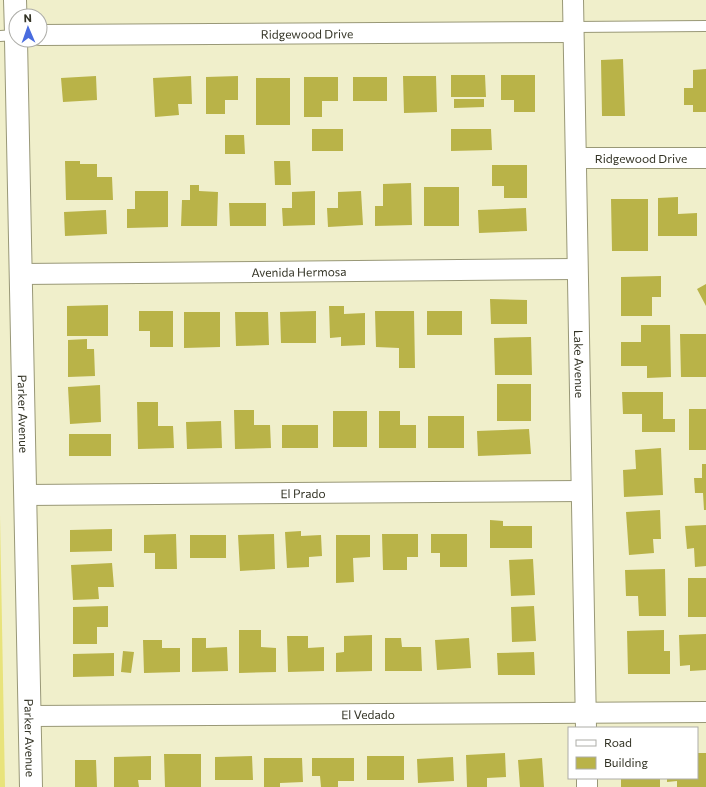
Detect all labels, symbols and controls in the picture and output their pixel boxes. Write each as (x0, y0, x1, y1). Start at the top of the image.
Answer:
north arrow (8, 8, 48, 48)
text: N (23, 11, 32, 24)
street label: Ridgewood Drive (261, 26, 353, 41)
street label: Ridgewood Drive (595, 151, 687, 165)
street label: Avenida Hermosa (251, 264, 347, 279)
street label: Lake Avenue (572, 330, 587, 398)
street label: Parker Avenue (16, 375, 31, 453)
street label: El Prado (280, 486, 326, 500)
street label: Parker Avenue (22, 699, 38, 777)
street label: El Vedado (341, 707, 395, 721)
legend (568, 727, 698, 779)
text: Road (604, 735, 632, 749)
text: Building (604, 755, 648, 769)

